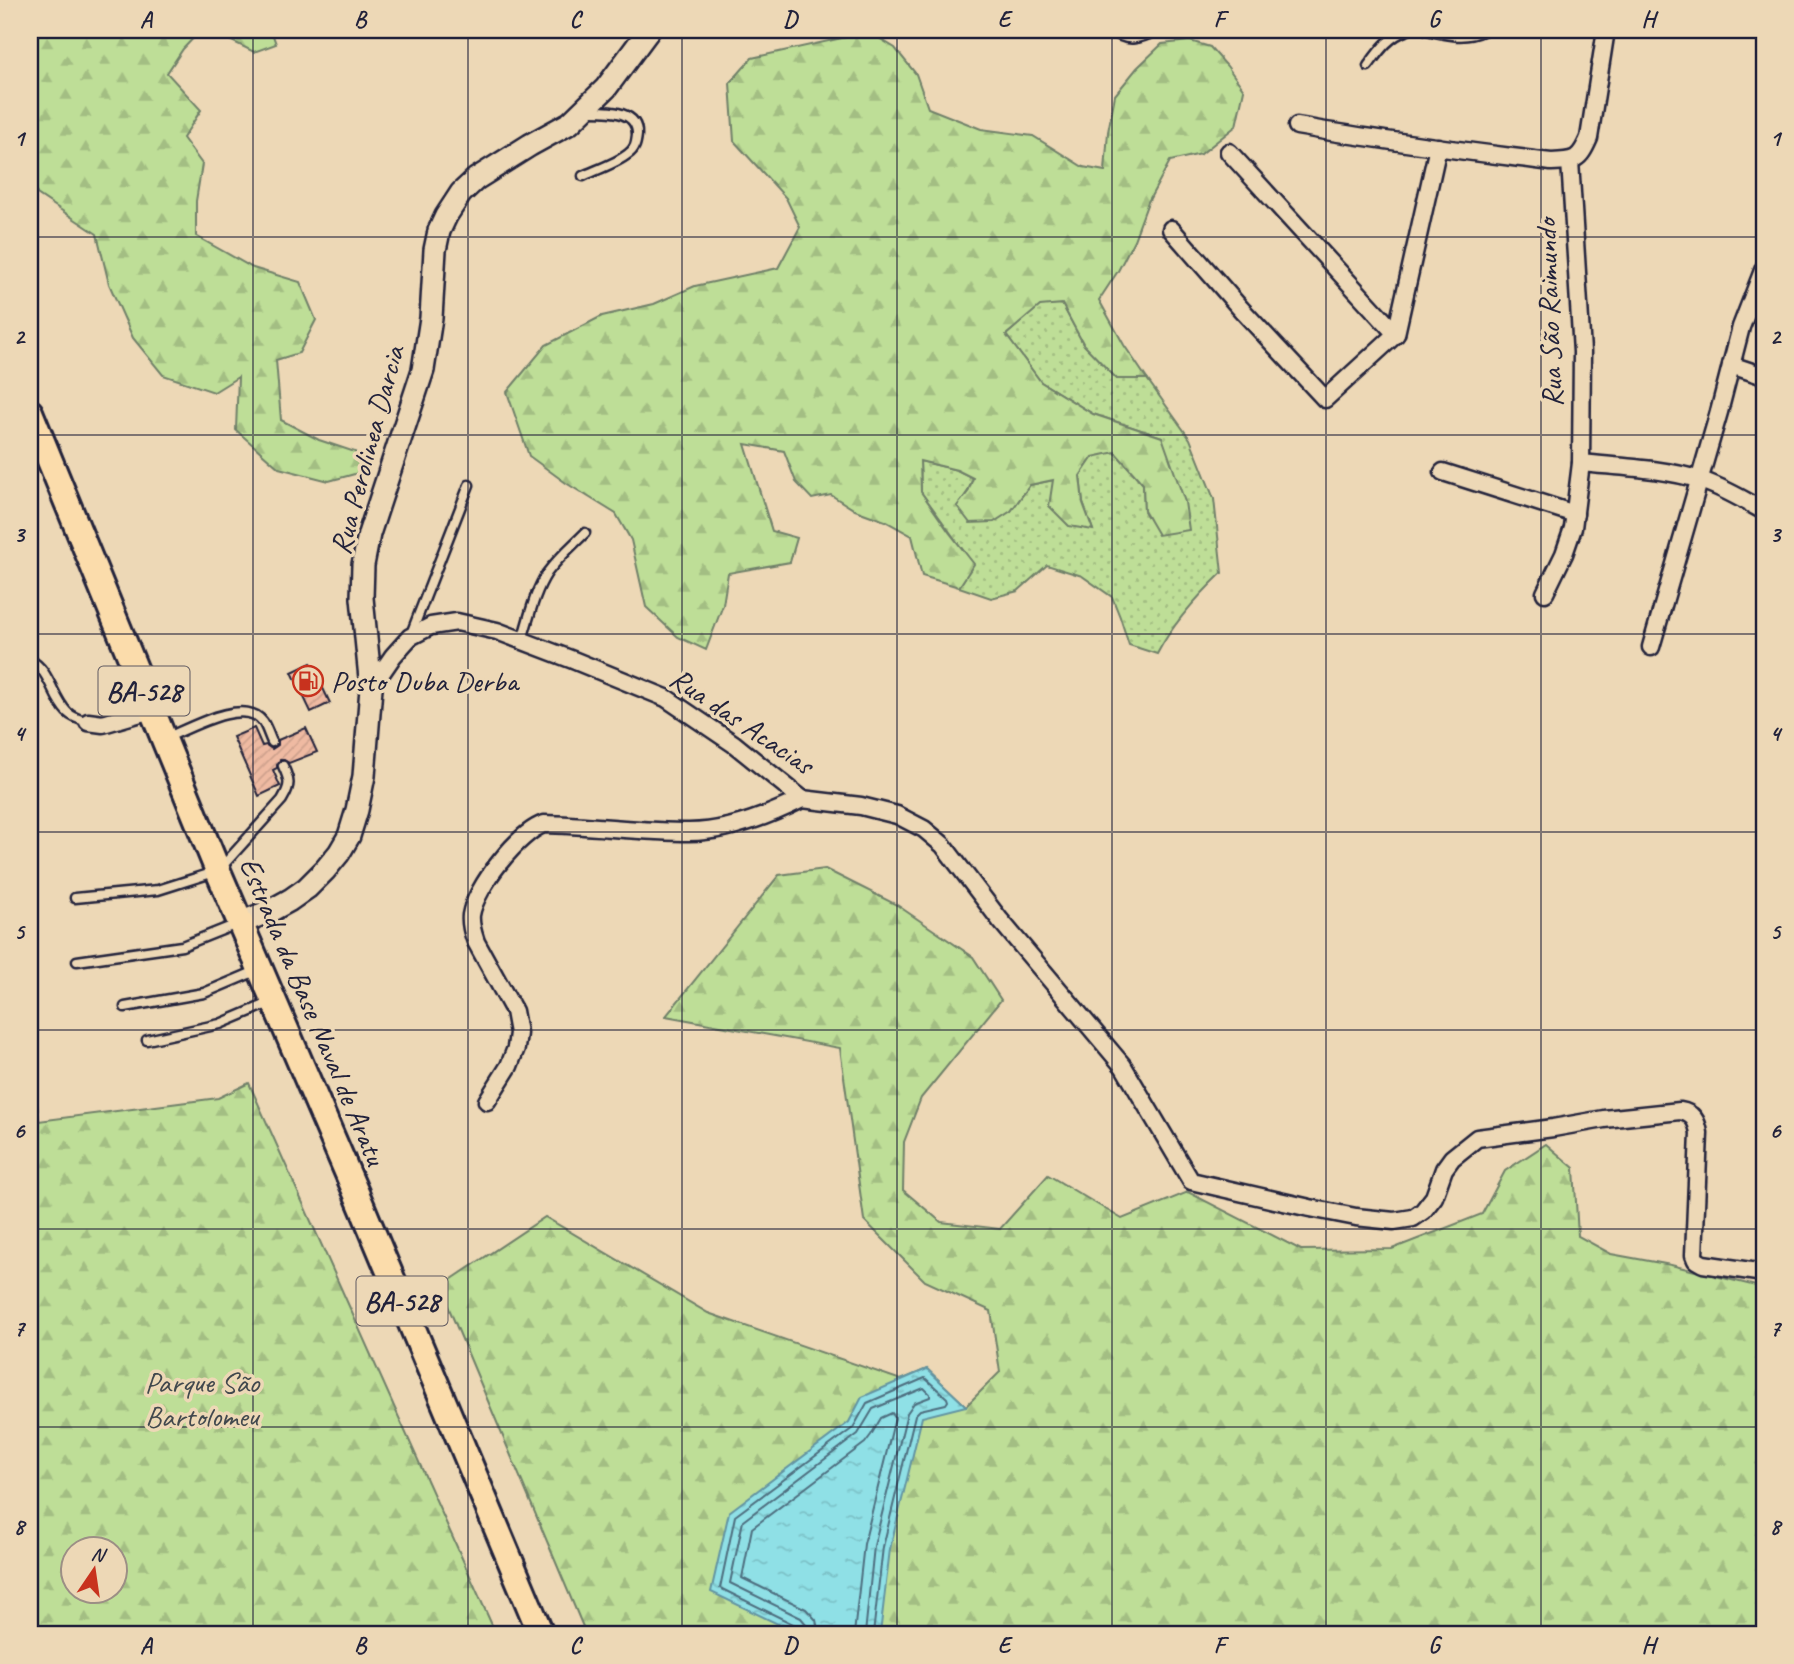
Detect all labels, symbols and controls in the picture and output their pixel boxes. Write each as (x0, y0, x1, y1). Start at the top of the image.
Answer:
text: A (140, 5, 154, 34)
text: B (354, 5, 368, 34)
text: C (570, 5, 584, 34)
text: D (783, 5, 799, 34)
text: E (998, 5, 1014, 34)
text: F (1214, 5, 1230, 34)
text: G (1428, 5, 1443, 34)
text: H (1641, 5, 1659, 34)
text: 1 (14, 124, 27, 153)
text: 1 (1770, 124, 1783, 153)
street label: Rua São Raimundo (1527, 215, 1571, 408)
text: 2 (14, 322, 27, 351)
text: 2 (1770, 322, 1783, 351)
street label: Rua Perolinea Darcia (321, 340, 414, 558)
text: 3 (14, 520, 27, 549)
text: 3 (1770, 520, 1783, 549)
street label: Rua das Acacias (663, 659, 823, 785)
place label: Posto Duba Derba (331, 662, 520, 700)
fuel station icon: Posto Duba Derba (291, 664, 325, 698)
road number: BA-528 (99, 666, 190, 716)
text: 4 (14, 719, 27, 748)
text: 4 (1770, 719, 1783, 748)
street label: Estrada da Base Naval de Aratu (231, 852, 396, 1172)
text: 5 (14, 917, 26, 946)
text: 5 (1770, 917, 1782, 946)
text: 6 (14, 1116, 27, 1145)
text: 6 (1770, 1116, 1783, 1145)
road number: BA-528 (356, 1276, 448, 1326)
text: 7 (14, 1314, 27, 1343)
text: 7 (1770, 1314, 1783, 1343)
park label: Parque São Bartolomeu (145, 1363, 261, 1435)
text: 8 (14, 1512, 27, 1541)
text: 8 (1770, 1512, 1783, 1541)
north arrow (60, 1534, 130, 1604)
text: N (89, 1541, 109, 1568)
text: A (140, 1631, 154, 1660)
text: B (354, 1631, 368, 1660)
text: C (570, 1631, 584, 1660)
text: D (783, 1631, 799, 1660)
text: E (998, 1631, 1014, 1660)
text: F (1214, 1631, 1230, 1660)
text: G (1428, 1631, 1443, 1660)
text: H (1641, 1631, 1659, 1660)

